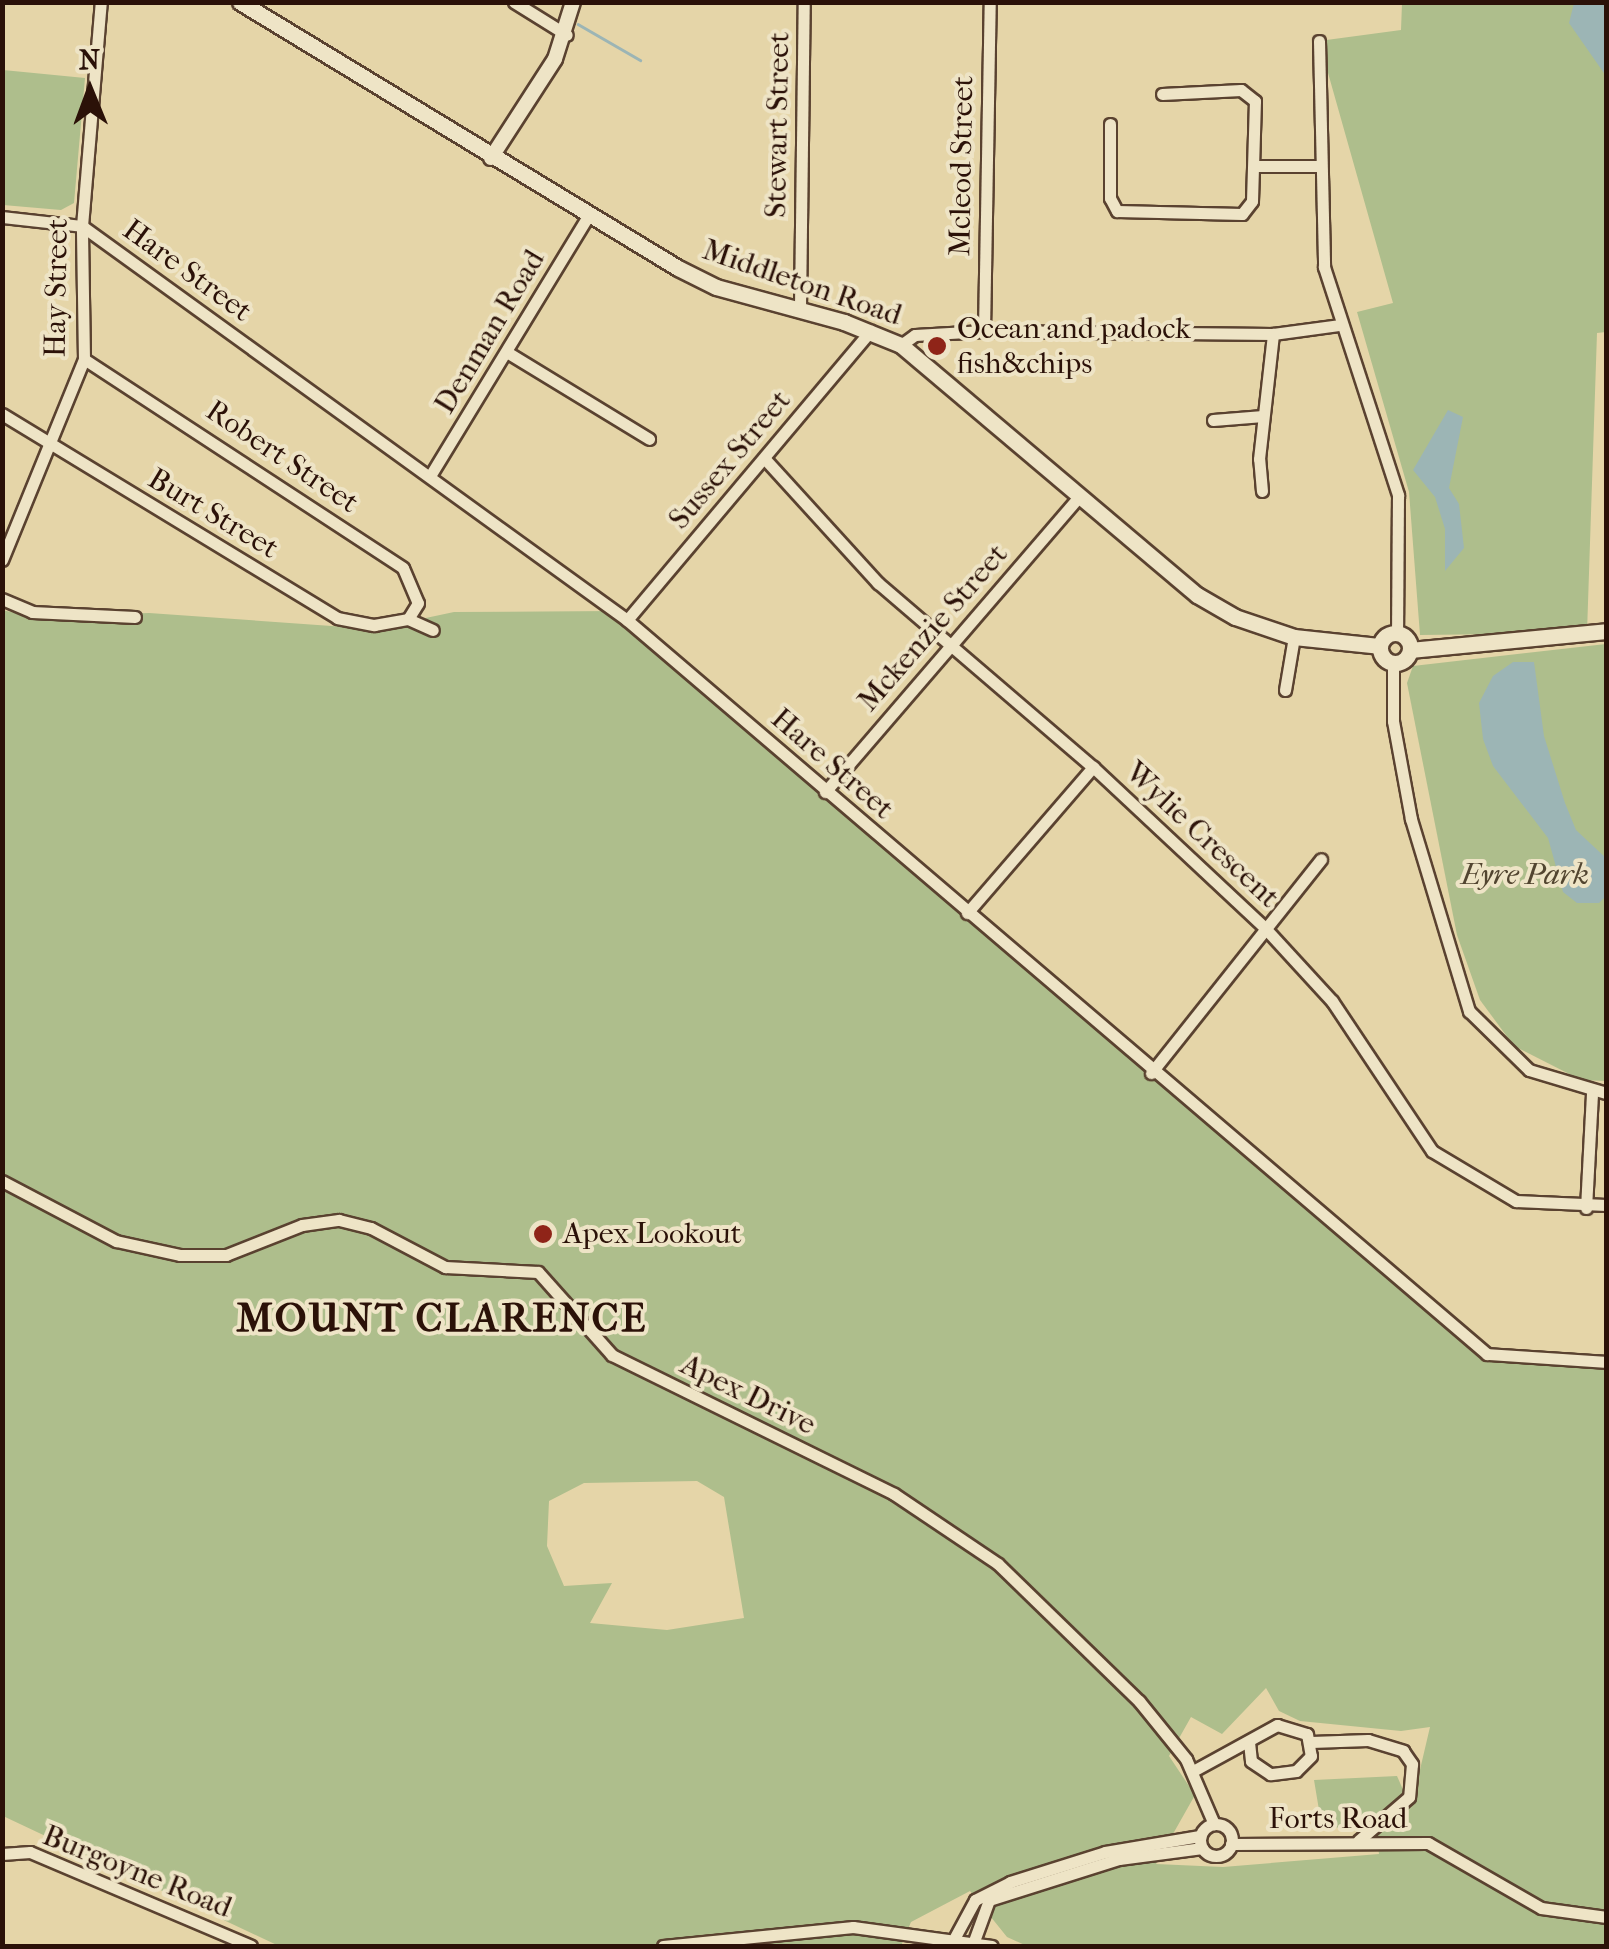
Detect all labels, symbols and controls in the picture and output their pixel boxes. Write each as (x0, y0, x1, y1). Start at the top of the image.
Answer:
street label: Stewart Street (758, 32, 798, 218)
north arrow (40, 40, 140, 140)
text: N (79, 43, 100, 76)
street label: Mcleod Street (942, 76, 982, 256)
street label: Hare Street (115, 212, 259, 330)
street label: Hay Street (38, 218, 76, 358)
street label: Middleton Road (698, 232, 906, 334)
street label: Denman Road (427, 244, 553, 420)
place label: Ocean and padock fish&chips (957, 311, 1191, 382)
marker: Ocean and padock fish&chips (926, 335, 948, 357)
street label: Sussex Street (661, 383, 799, 537)
street label: Robert Street (199, 393, 365, 521)
street label: Burt Street (141, 461, 285, 567)
street label: Mckenzie Street (851, 537, 1015, 719)
street label: Hare Street (763, 701, 901, 827)
street label: Wylie Crescent (1118, 755, 1286, 915)
park label: Eyre Park (1461, 857, 1589, 893)
place label: Apex Lookout (563, 1216, 741, 1252)
marker: Apex Lookout (532, 1223, 554, 1245)
district label: MOUNT CLARENCE (236, 1294, 648, 1342)
street label: Apex Drive (675, 1347, 821, 1443)
street label: Forts Road (1269, 1801, 1407, 1837)
street label: Burgoyne Road (37, 1818, 237, 1926)

